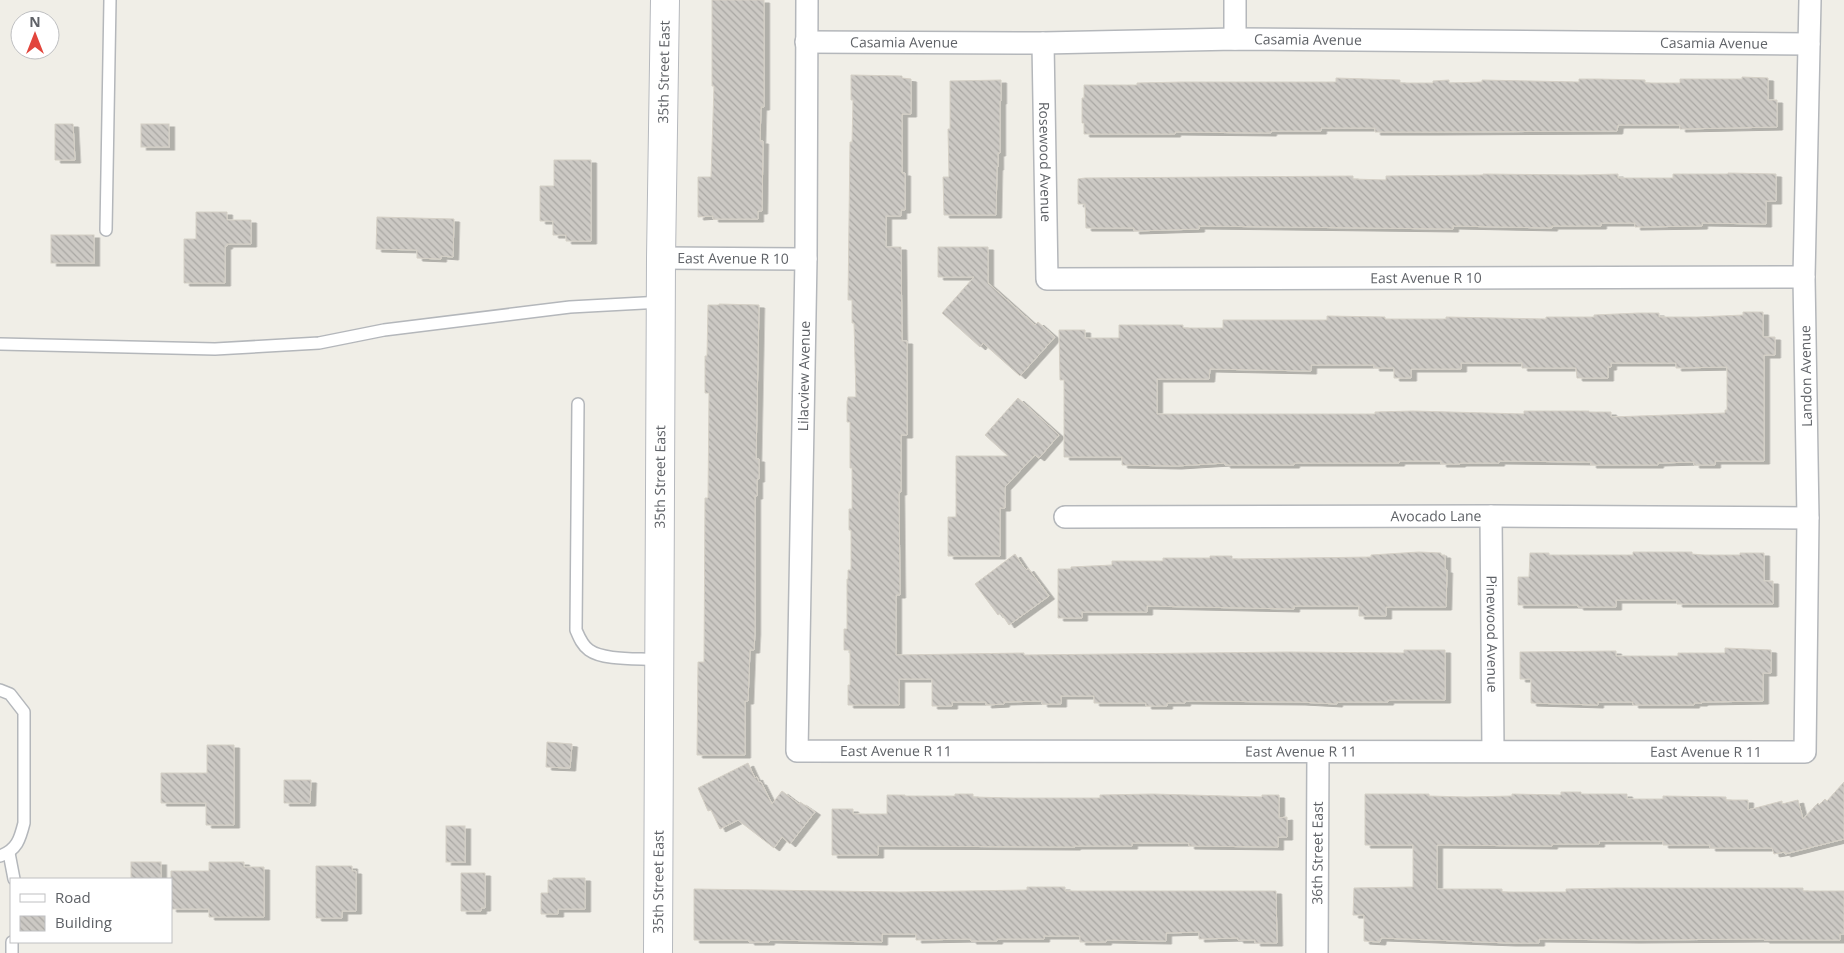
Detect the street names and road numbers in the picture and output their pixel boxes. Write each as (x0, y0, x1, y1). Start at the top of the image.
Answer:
street label: 35th Street East (653, 20, 674, 124)
street label: Casamia Avenue (1254, 29, 1362, 49)
street label: Casamia Avenue (850, 32, 958, 52)
street label: Casamia Avenue (1660, 33, 1768, 53)
street label: Rosewood Avenue (1035, 102, 1056, 222)
street label: East Avenue R 10 (677, 248, 789, 268)
street label: East Avenue R 10 (1370, 268, 1482, 287)
street label: Lilacview Avenue (793, 320, 814, 431)
street label: Landon Avenue (1795, 325, 1816, 427)
street label: 35th Street East (650, 425, 669, 529)
street label: Avocado Lane (1390, 506, 1482, 525)
street label: Pinewood Avenue (1483, 575, 1503, 693)
street label: East Avenue R 11 (840, 741, 952, 760)
street label: East Avenue R 11 (1245, 741, 1357, 761)
street label: East Avenue R 11 (1650, 742, 1762, 761)
street label: 36th Street East (1307, 801, 1327, 905)
street label: 35th Street East (648, 830, 668, 934)

